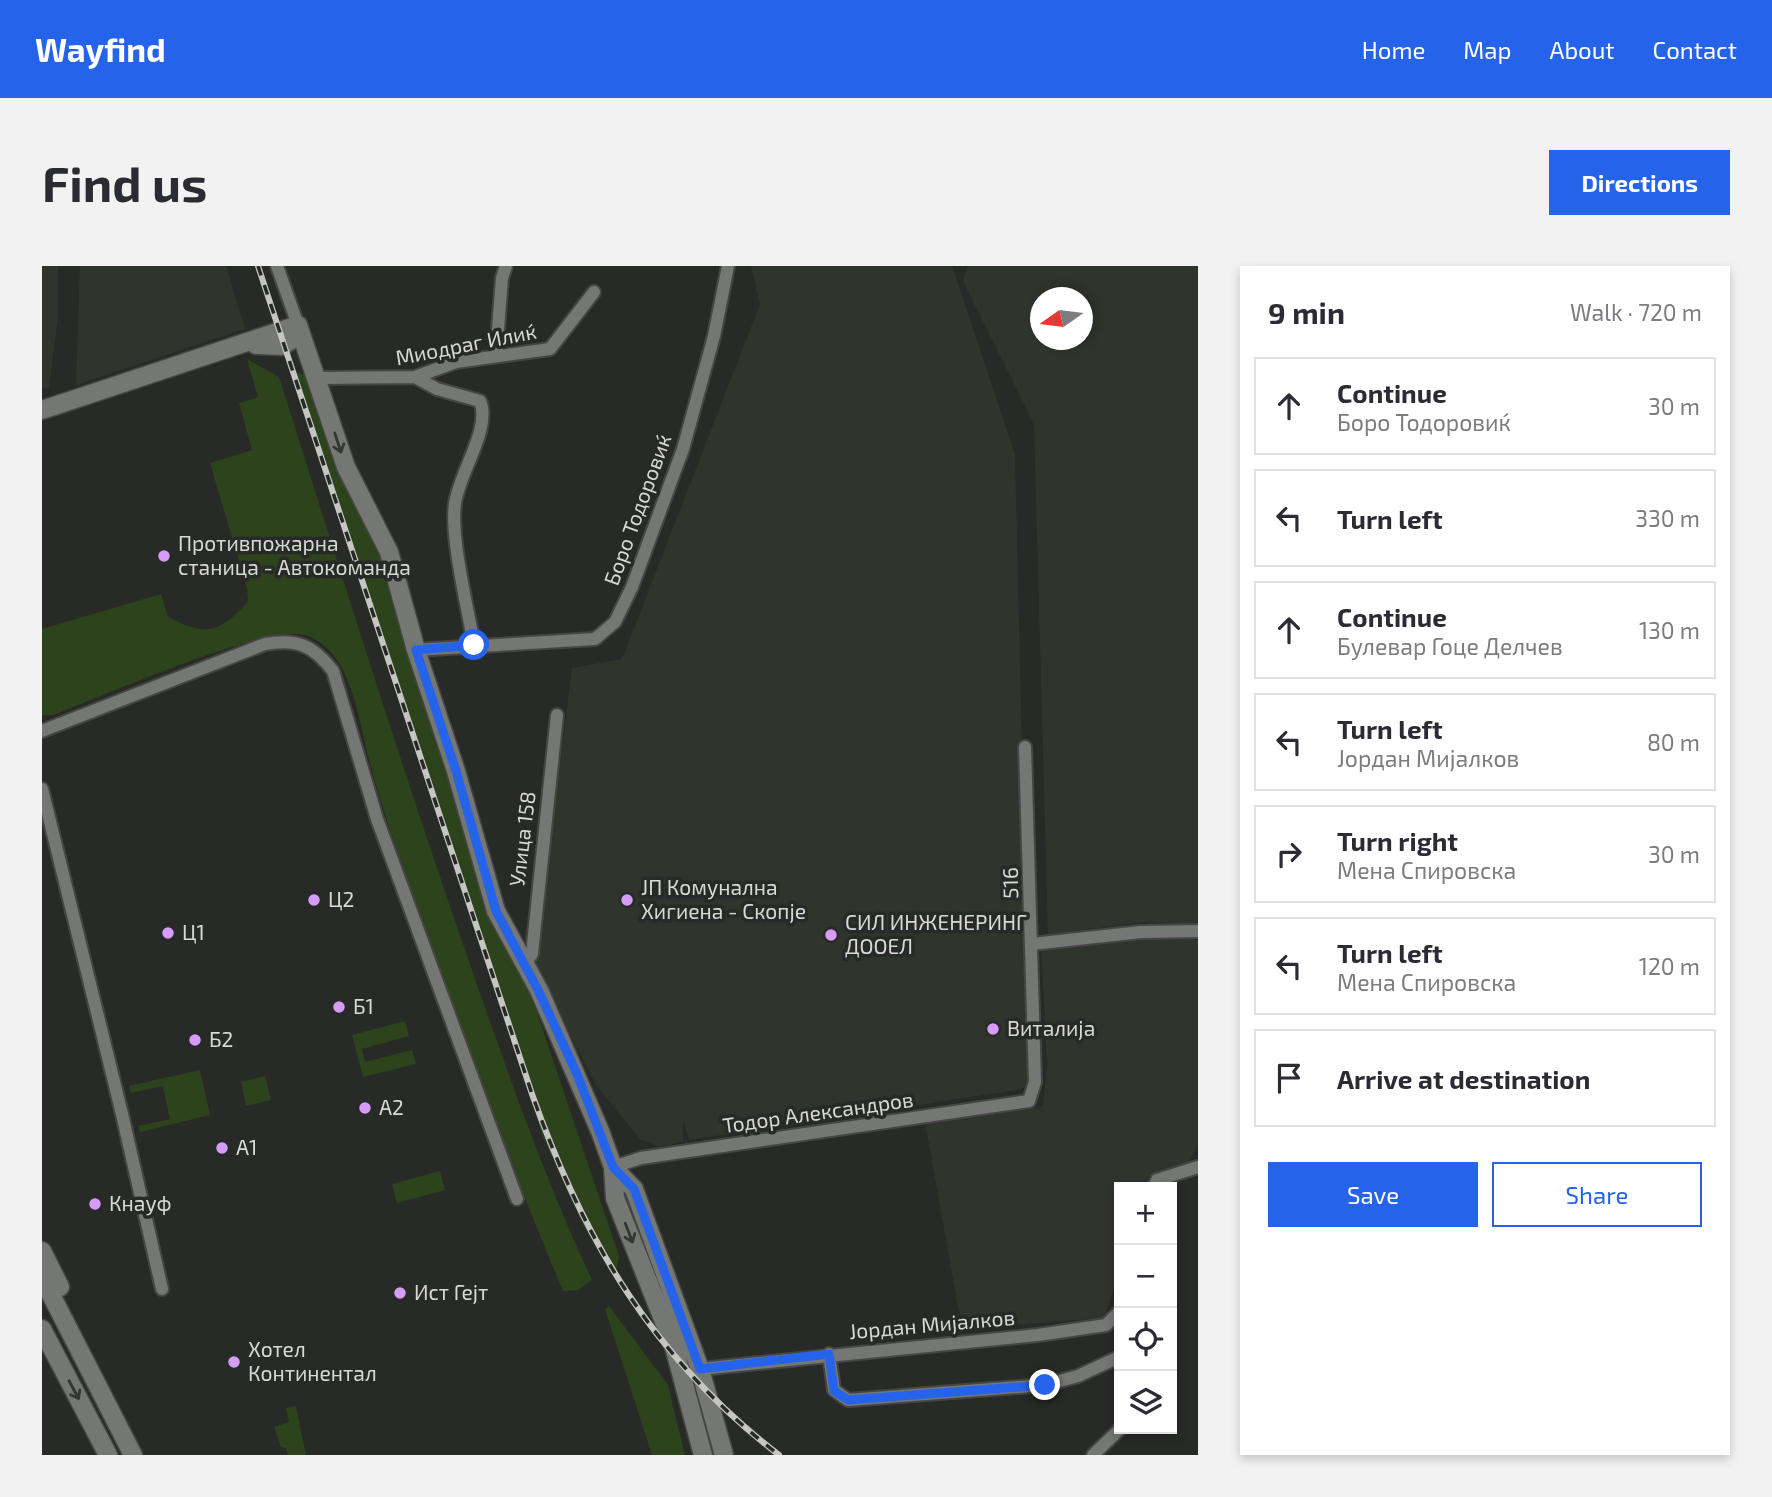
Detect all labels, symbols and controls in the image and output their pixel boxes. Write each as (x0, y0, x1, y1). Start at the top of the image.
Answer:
text: Wayfind (35, 29, 166, 69)
text: Home (1362, 35, 1425, 64)
text: Map (1463, 35, 1511, 64)
text: About (1549, 35, 1615, 64)
text: Contact (1653, 35, 1737, 64)
button: Directions (1549, 150, 1730, 215)
text: Find us (42, 153, 207, 212)
north arrow (1030, 287, 1093, 350)
text: 9 min (1268, 294, 1345, 330)
text: Walk · 720 m (1570, 298, 1702, 326)
street label: Миодраг Илиќ (393, 318, 538, 369)
text: Continue (1337, 377, 1447, 408)
icon: ahead (1270, 387, 1308, 425)
text: 30 m (1648, 392, 1700, 420)
text: Боро Тодоровиќ (1337, 408, 1511, 436)
street label: Боро Тодоровиќ (598, 431, 675, 588)
one-way arrow (332, 432, 345, 454)
icon: left (1270, 499, 1308, 537)
text: Turn left (1337, 503, 1443, 534)
text: 330 m (1635, 504, 1700, 532)
place label: Противпожарна станица - Автокоманда (178, 530, 411, 579)
marker: Противпожарна станица - Автокоманда (156, 548, 172, 564)
text: Continue (1337, 601, 1447, 632)
icon: ahead (1270, 611, 1308, 649)
text: 130 m (1639, 616, 1700, 644)
route start (458, 629, 489, 660)
text: Булевар Гоце Делчев (1337, 632, 1563, 660)
text: Turn left (1337, 713, 1443, 744)
icon: left (1270, 723, 1308, 761)
text: 80 m (1647, 728, 1700, 756)
text: Јордан Мијалков (1337, 744, 1519, 772)
street label: Улица 158 (503, 790, 540, 888)
text: Turn right (1337, 825, 1458, 856)
icon: right (1270, 835, 1308, 873)
text: 30 m (1648, 840, 1700, 868)
text: Мена Спировска (1337, 856, 1516, 884)
street label: 516 (997, 867, 1022, 899)
place label: ЈП Комунална Хигиена - Скопје (641, 874, 806, 924)
place label: Ц2 (328, 886, 354, 911)
marker: Ц2 (306, 892, 322, 908)
marker: ЈП Комунална Хигиена - Скопје (619, 892, 635, 908)
place label: СИЛ ИНЖЕНЕРИНГ ДООЕЛ (845, 909, 1027, 958)
place label: Ц1 (182, 919, 205, 944)
marker: Ц1 (160, 925, 176, 941)
marker: СИЛ ИНЖЕНЕРИНГ ДООЕЛ (823, 927, 839, 943)
text: Turn left (1337, 937, 1443, 968)
icon: left (1270, 947, 1308, 985)
text: 120 m (1639, 952, 1700, 980)
text: Мена Спировска (1337, 968, 1516, 996)
place label: Б1 (353, 993, 374, 1018)
marker: Б1 (331, 999, 347, 1015)
place label: Виталија (1007, 1015, 1095, 1041)
marker: Виталија (985, 1021, 1001, 1037)
place label: Б2 (209, 1026, 233, 1051)
marker: Б2 (187, 1032, 203, 1048)
icon: arrive (1270, 1059, 1308, 1097)
text: Arrive at destination (1337, 1063, 1590, 1094)
street label: Тодор Александров (721, 1086, 915, 1137)
place label: А2 (379, 1094, 404, 1119)
marker: А2 (357, 1100, 373, 1116)
place label: А1 (236, 1134, 257, 1159)
marker: А1 (214, 1140, 230, 1156)
button: Save (1268, 1162, 1478, 1227)
button: Share (1492, 1162, 1702, 1227)
map controls (1114, 1182, 1177, 1434)
button: + (1114, 1182, 1177, 1245)
place label: Кнауф (109, 1190, 172, 1216)
marker: Кнауф (87, 1196, 103, 1212)
one-way arrow (623, 1221, 636, 1243)
button: − (1114, 1245, 1177, 1308)
place label: Ист Гејт (414, 1279, 488, 1305)
marker: Ист Гејт (392, 1285, 408, 1301)
street label: Јордан Мијалков (848, 1304, 1016, 1344)
button: locate (1114, 1308, 1177, 1371)
place label: Хотел Континентал (248, 1336, 377, 1385)
marker: Хотел Континентал (226, 1354, 242, 1370)
route end (1029, 1369, 1060, 1400)
button: layers (1114, 1371, 1177, 1434)
one-way arrow (67, 1379, 81, 1399)

